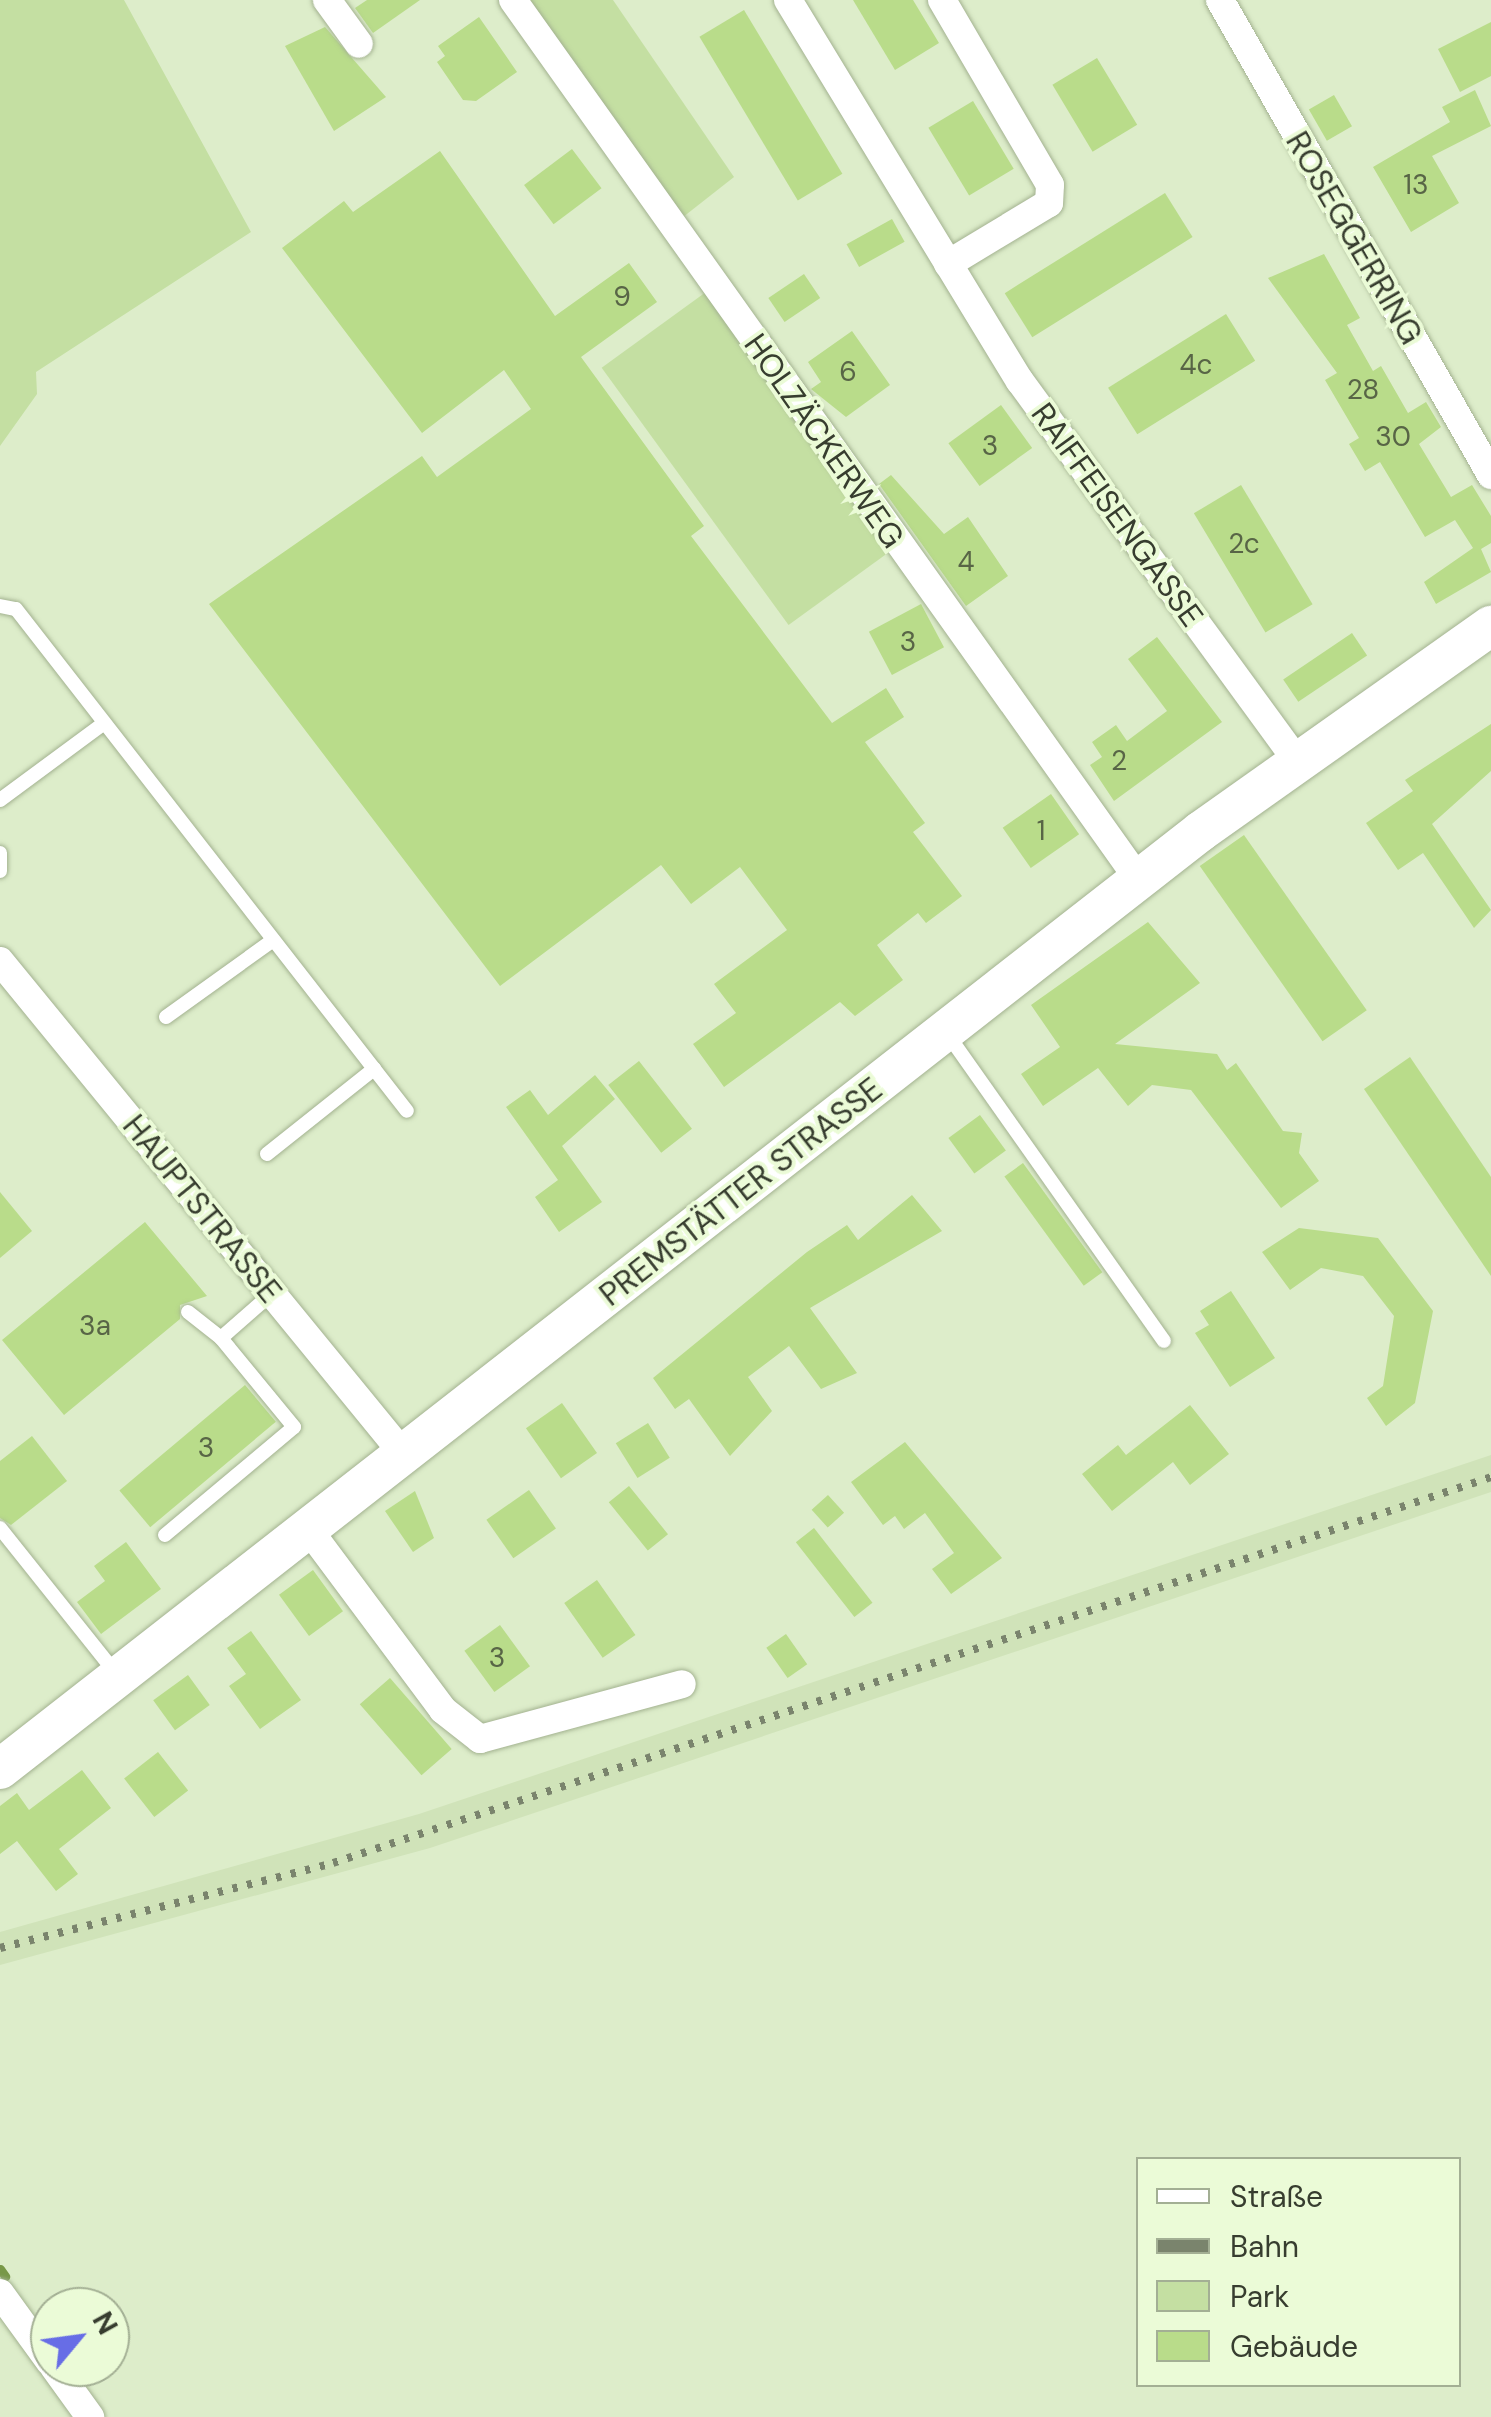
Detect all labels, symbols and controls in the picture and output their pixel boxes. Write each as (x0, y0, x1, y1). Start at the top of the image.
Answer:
street label: ROSEGGERRING (1278, 125, 1430, 351)
house number: 13 (1403, 168, 1429, 202)
house number: 9 (613, 280, 631, 314)
street label: HOLZÄCKERWEG (736, 327, 912, 555)
house number: 4c (1179, 348, 1213, 382)
house number: 6 (839, 355, 857, 389)
house number: 28 (1347, 373, 1379, 407)
street label: RAIFFEISENGASSE (1023, 396, 1211, 634)
house number: 30 (1375, 420, 1411, 454)
house number: 3 (982, 429, 998, 463)
house number: 2c (1228, 527, 1260, 561)
house number: 4 (958, 545, 974, 579)
house number: 3 (900, 625, 916, 659)
house number: 2 (1111, 744, 1127, 778)
house number: 1 (1037, 814, 1045, 848)
street label: PREMSTÄTTER STRASSE (592, 1070, 890, 1314)
street label: HAUPTSTRASSE (115, 1107, 289, 1311)
house number: 3a (79, 1309, 111, 1343)
house number: 3 (198, 1431, 214, 1465)
house number: 3 (489, 1641, 505, 1675)
legend (1136, 2157, 1461, 2387)
text: Straße (1230, 2177, 1323, 2216)
text: Bahn (1230, 2227, 1299, 2266)
text: Park (1230, 2277, 1289, 2316)
north arrow (30, 2287, 130, 2387)
text: N (84, 2305, 126, 2341)
text: Gebäude (1230, 2327, 1358, 2366)

